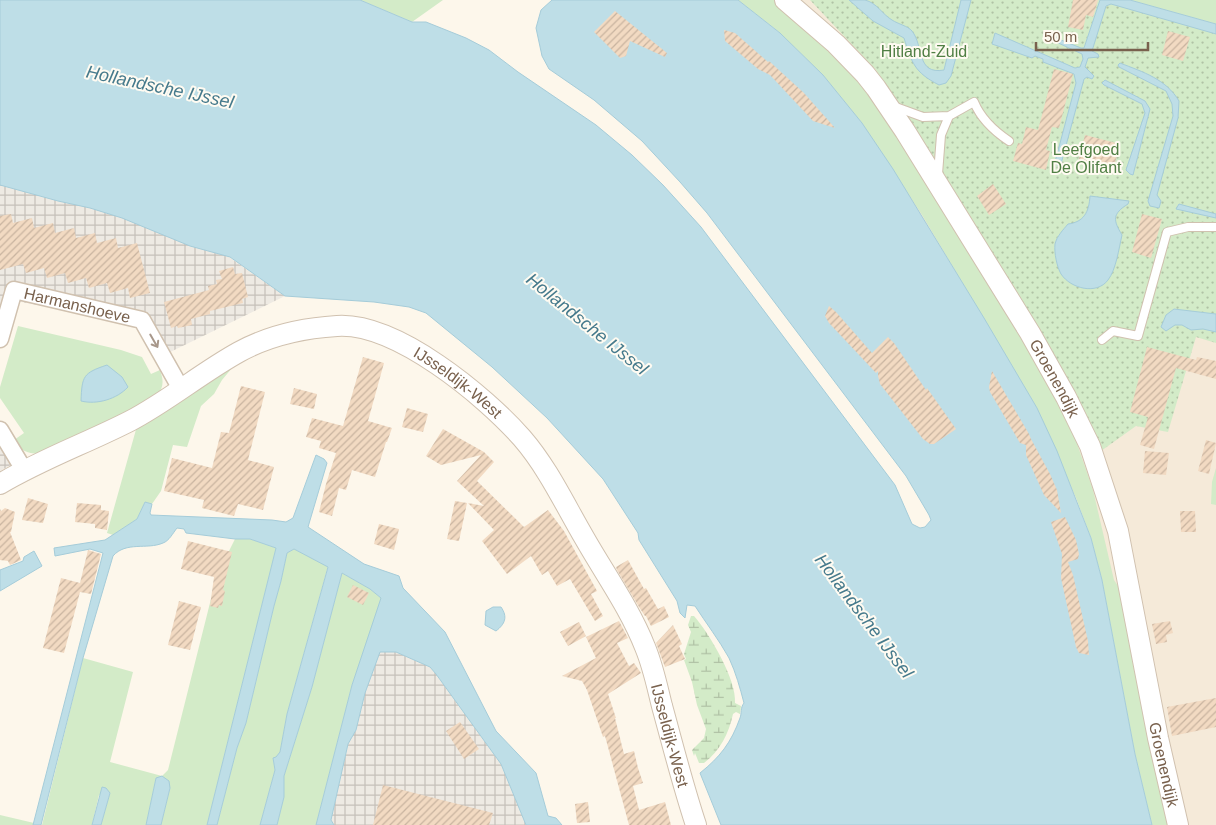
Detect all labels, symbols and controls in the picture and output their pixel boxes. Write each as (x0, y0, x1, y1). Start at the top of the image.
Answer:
scale bar (1036, 20, 1148, 52)
text: 50 m (1044, 28, 1077, 45)
park label: Hitland-Zuid (881, 43, 967, 60)
water label: Hollandsche IJssel (85, 62, 236, 113)
park label: Leefgoed De Olifant (1050, 141, 1122, 176)
water label: Hollandsche IJssel (522, 269, 652, 380)
street label: Harmanshoeve (23, 284, 132, 326)
one-way arrow (149, 334, 159, 348)
street label: Groenendijk (1027, 336, 1084, 421)
street label: IJsseldijk-West (411, 343, 506, 422)
water label: Hollandsche IJssel (811, 550, 918, 683)
street label: IJsseldijk-West (648, 682, 692, 789)
street label: Groenendijk (1147, 721, 1182, 810)

